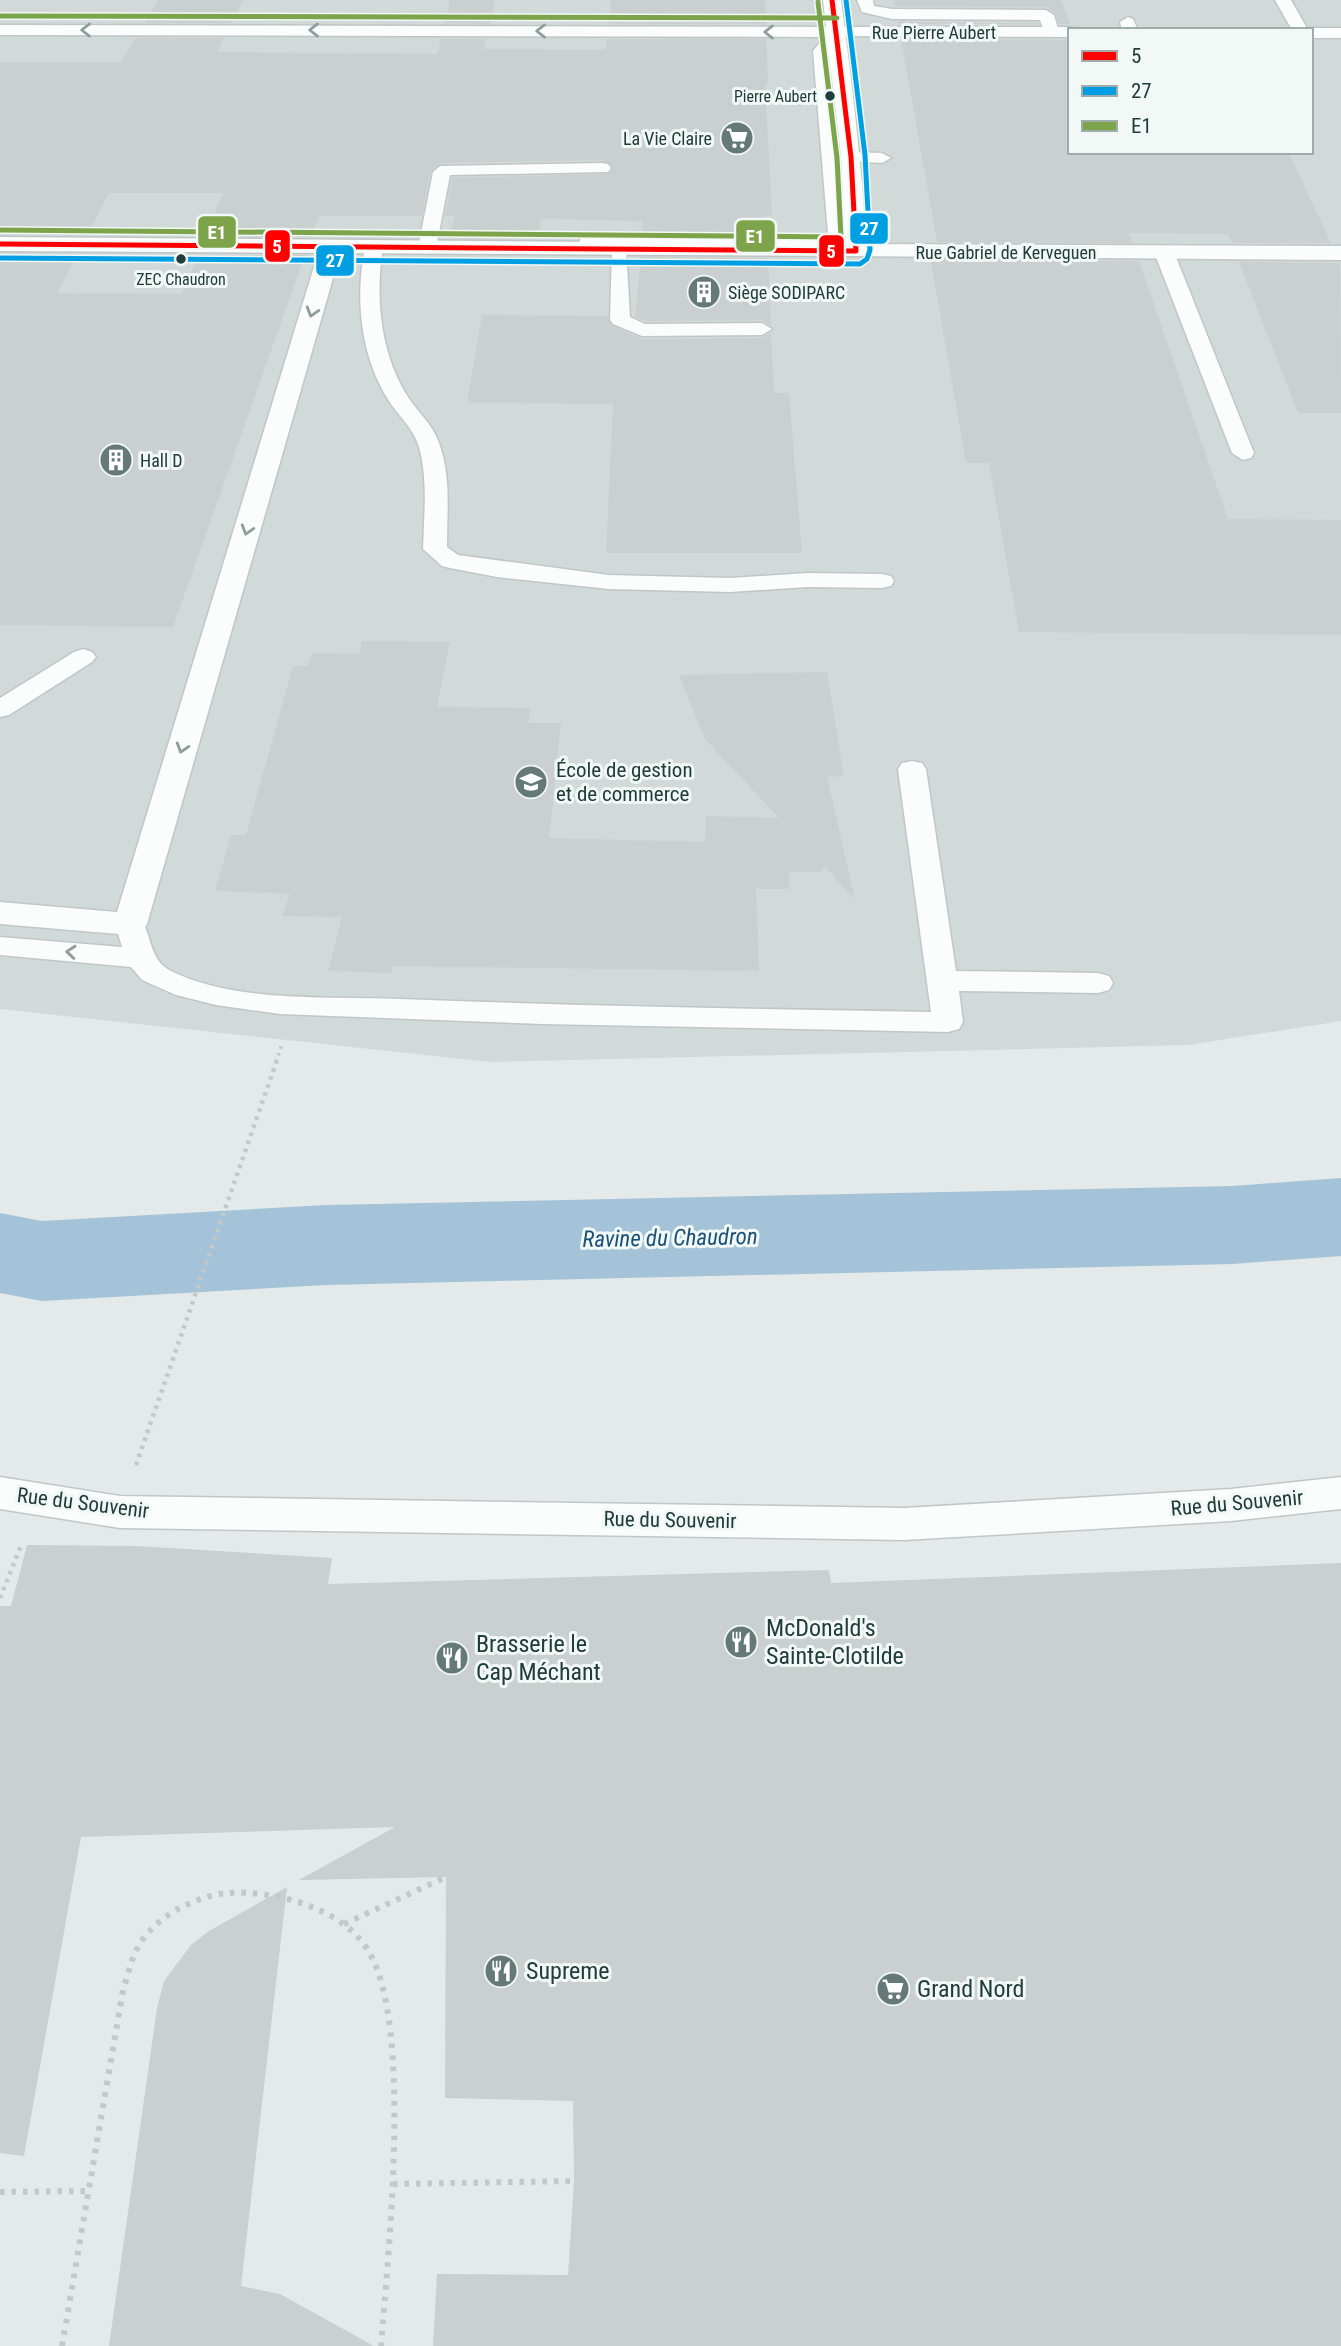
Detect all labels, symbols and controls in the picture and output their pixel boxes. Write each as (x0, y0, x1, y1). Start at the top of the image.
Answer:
one-way arrow (81, 22, 91, 38)
street label: Rue Pierre Aubert (872, 22, 996, 43)
one-way arrow (308, 23, 319, 38)
one-way arrow (536, 23, 546, 39)
one-way arrow (763, 24, 774, 40)
legend (1068, 28, 1313, 154)
text: 5 (1131, 44, 1141, 68)
text: 27 (1131, 79, 1152, 103)
place label: Pierre Aubert (734, 87, 817, 106)
marker: Pierre Aubert (823, 89, 837, 103)
text: E1 (1131, 114, 1152, 138)
supermarket icon: La Vie Claire (718, 119, 756, 157)
place label: La Vie Claire (623, 128, 712, 149)
line badge: 27 (849, 212, 889, 245)
line badge: E1 (197, 215, 237, 249)
text: 27 (859, 217, 879, 240)
line badge: E1 (735, 219, 776, 253)
text: E1 (208, 221, 226, 244)
text: E1 (746, 225, 764, 248)
line badge: 5 (264, 229, 291, 263)
line badge: 5 (818, 234, 845, 268)
text: 5 (272, 235, 282, 258)
text: 5 (826, 240, 836, 263)
street label: Rue Gabriel de Kerveguen (915, 242, 1097, 263)
line badge: 27 (315, 244, 355, 277)
text: 27 (325, 249, 345, 272)
marker: ZEC Chaudron (174, 252, 188, 266)
place label: ZEC Chaudron (136, 270, 226, 289)
building icon: Siège SODIPARC (685, 273, 723, 311)
place label: Siège SODIPARC (728, 282, 845, 303)
one-way arrow (305, 306, 320, 318)
building icon: Hall D (97, 441, 135, 479)
place label: Hall D (140, 450, 182, 471)
one-way arrow (241, 524, 256, 536)
one-way arrow (176, 742, 191, 754)
place label: École de gestion et de commerce (556, 758, 693, 806)
school or university icon: École de gestion et de commerce (512, 763, 550, 801)
one-way arrow (66, 945, 77, 960)
water label: Ravine du Chaudron (582, 1223, 758, 1253)
street label: Rue du Souvenir (16, 1483, 150, 1523)
street label: Rue du Souvenir (1170, 1485, 1304, 1521)
street label: Rue du Souvenir (603, 1507, 737, 1533)
place label: McDonald's Sainte-Clotilde (766, 1614, 904, 1670)
restaurant icon: McDonald's Sainte-Clotilde (722, 1623, 760, 1661)
place label: Brasserie le Cap Méchant (476, 1630, 601, 1686)
restaurant icon: Brasserie le Cap Méchant (433, 1639, 471, 1677)
restaurant icon: Supreme (482, 1952, 520, 1990)
place label: Supreme (526, 1957, 610, 1985)
supermarket icon: Grand Nord (874, 1970, 912, 2008)
place label: Grand Nord (917, 1975, 1024, 2003)

